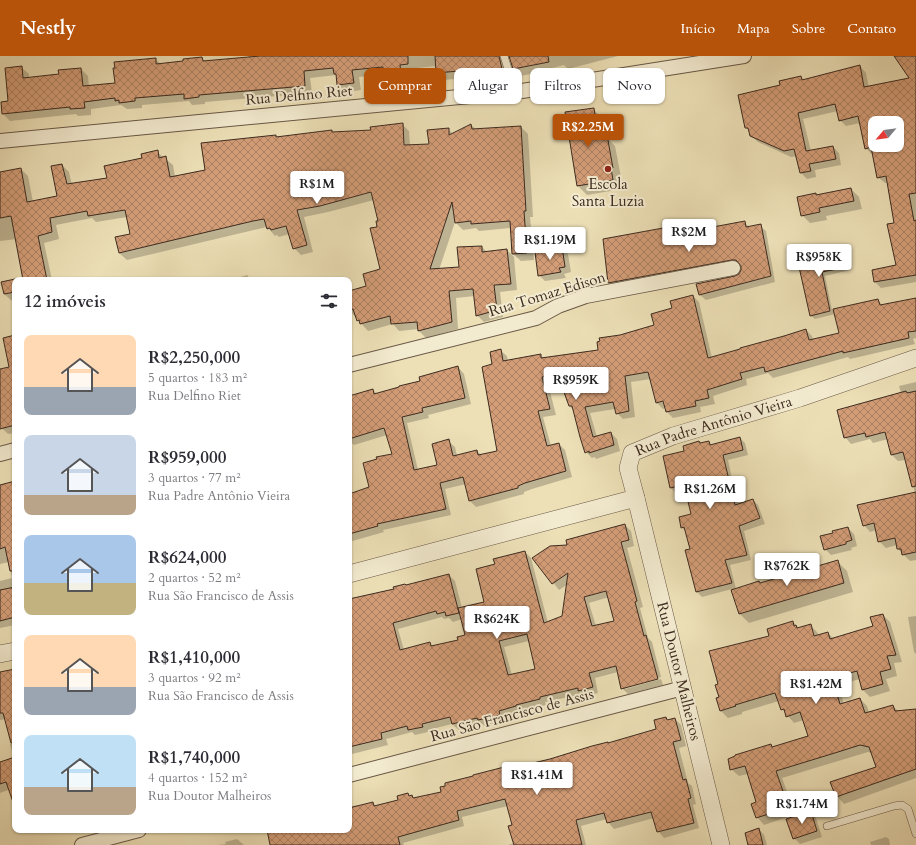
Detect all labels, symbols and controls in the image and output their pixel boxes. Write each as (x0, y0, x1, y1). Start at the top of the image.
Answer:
text: Nestly (20, 15, 76, 41)
text: Início (680, 19, 715, 38)
text: Mapa (737, 19, 770, 38)
text: Sobre (792, 19, 825, 38)
text: Contato (847, 19, 896, 38)
chip: Comprar (364, 68, 446, 104)
chip: Alugar (454, 68, 522, 104)
chip: Filtros (530, 68, 595, 104)
chip: Novo (603, 68, 665, 104)
street label: Rua Delfino Riet (245, 80, 354, 110)
pin: R$2.25M (551, 114, 625, 148)
north arrow (868, 116, 904, 152)
map controls (868, 116, 904, 152)
text: R$2.25M (562, 118, 614, 136)
marker: Escola Santa Luzia (603, 164, 613, 174)
pin: R$1M (293, 171, 341, 205)
place label: Escola Santa Luzia (572, 174, 645, 211)
text: R$1M (299, 175, 335, 193)
pin: R$2M (665, 219, 713, 253)
text: R$2M (671, 223, 707, 241)
pin: R$1.19M (513, 227, 587, 261)
text: R$1.19M (524, 231, 576, 249)
pin: R$958K (786, 244, 852, 278)
text: R$958K (796, 248, 842, 266)
street label: Rua Tomaz Edison (486, 267, 608, 321)
text: 12 imóveis (24, 290, 106, 313)
icon: filters (318, 290, 340, 312)
text: R$2,250,000 (148, 346, 240, 369)
icon: home (56, 351, 104, 399)
pin: R$959K (543, 367, 609, 401)
text: 5 quartos · 183 m² (148, 369, 247, 387)
text: R$959K (553, 371, 599, 389)
text: Rua Delfino Riet (148, 387, 241, 405)
street label: Rua Padre Antônio Vieira (632, 391, 795, 461)
text: R$959,000 (148, 446, 226, 469)
icon: home (56, 451, 104, 499)
text: 3 quartos · 77 m² (148, 469, 241, 487)
pin: R$1.26M (673, 476, 747, 510)
text: R$1.26M (684, 480, 736, 498)
text: Rua Padre Antônio Vieira (148, 487, 290, 505)
text: R$624,000 (148, 546, 226, 569)
icon: home (56, 551, 104, 599)
pin: R$762K (754, 553, 820, 587)
text: R$762K (764, 557, 810, 575)
text: 2 quartos · 52 m² (148, 569, 241, 587)
text: Rua São Francisco de Assis (148, 587, 294, 605)
street label: Rua Doutor Malheiros (652, 600, 706, 742)
pin: R$624K (464, 606, 530, 640)
text: R$624K (474, 610, 520, 628)
text: R$1,410,000 (148, 646, 240, 669)
icon: home (56, 651, 104, 699)
text: 3 quartos · 92 m² (148, 669, 241, 687)
pin: R$1.42M (779, 671, 853, 705)
text: R$1.42M (790, 675, 842, 693)
street label: Rua São Francisco de Assis (428, 684, 596, 746)
text: Rua São Francisco de Assis (148, 687, 294, 705)
text: R$1,740,000 (148, 746, 240, 769)
icon: home (56, 751, 104, 799)
pin: R$1.41M (500, 762, 574, 796)
text: R$1.41M (511, 766, 563, 784)
text: 4 quartos · 152 m² (148, 769, 247, 787)
text: Rua Doutor Malheiros (148, 787, 271, 805)
pin: R$1.74M (765, 791, 839, 825)
text: R$1.74M (776, 795, 828, 813)

